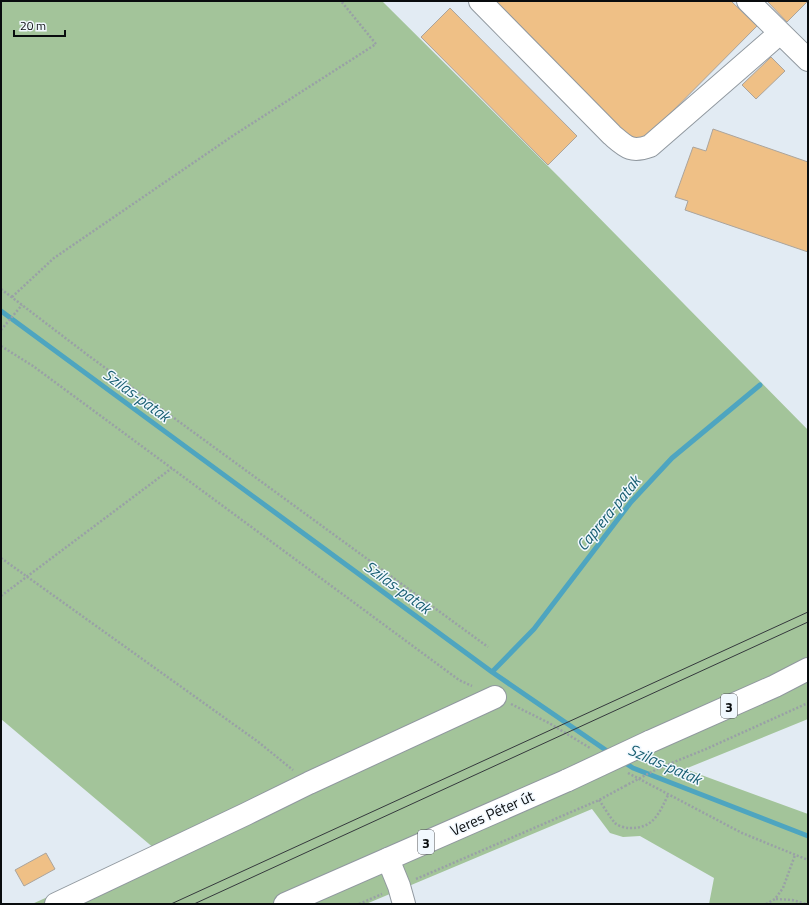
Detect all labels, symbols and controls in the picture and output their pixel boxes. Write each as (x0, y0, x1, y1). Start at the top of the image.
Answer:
scale bar (14, 12, 65, 38)
text: 20 m (20, 16, 46, 35)
water label: Szilas-patak (99, 362, 177, 429)
water label: Caprera-patak (570, 469, 647, 556)
water label: Szilas-patak (360, 554, 438, 621)
road number: 3 (721, 694, 737, 718)
water label: Szilas-patak (625, 737, 707, 792)
street label: Veres Péter út (446, 784, 538, 842)
road number: 3 (418, 830, 434, 854)

